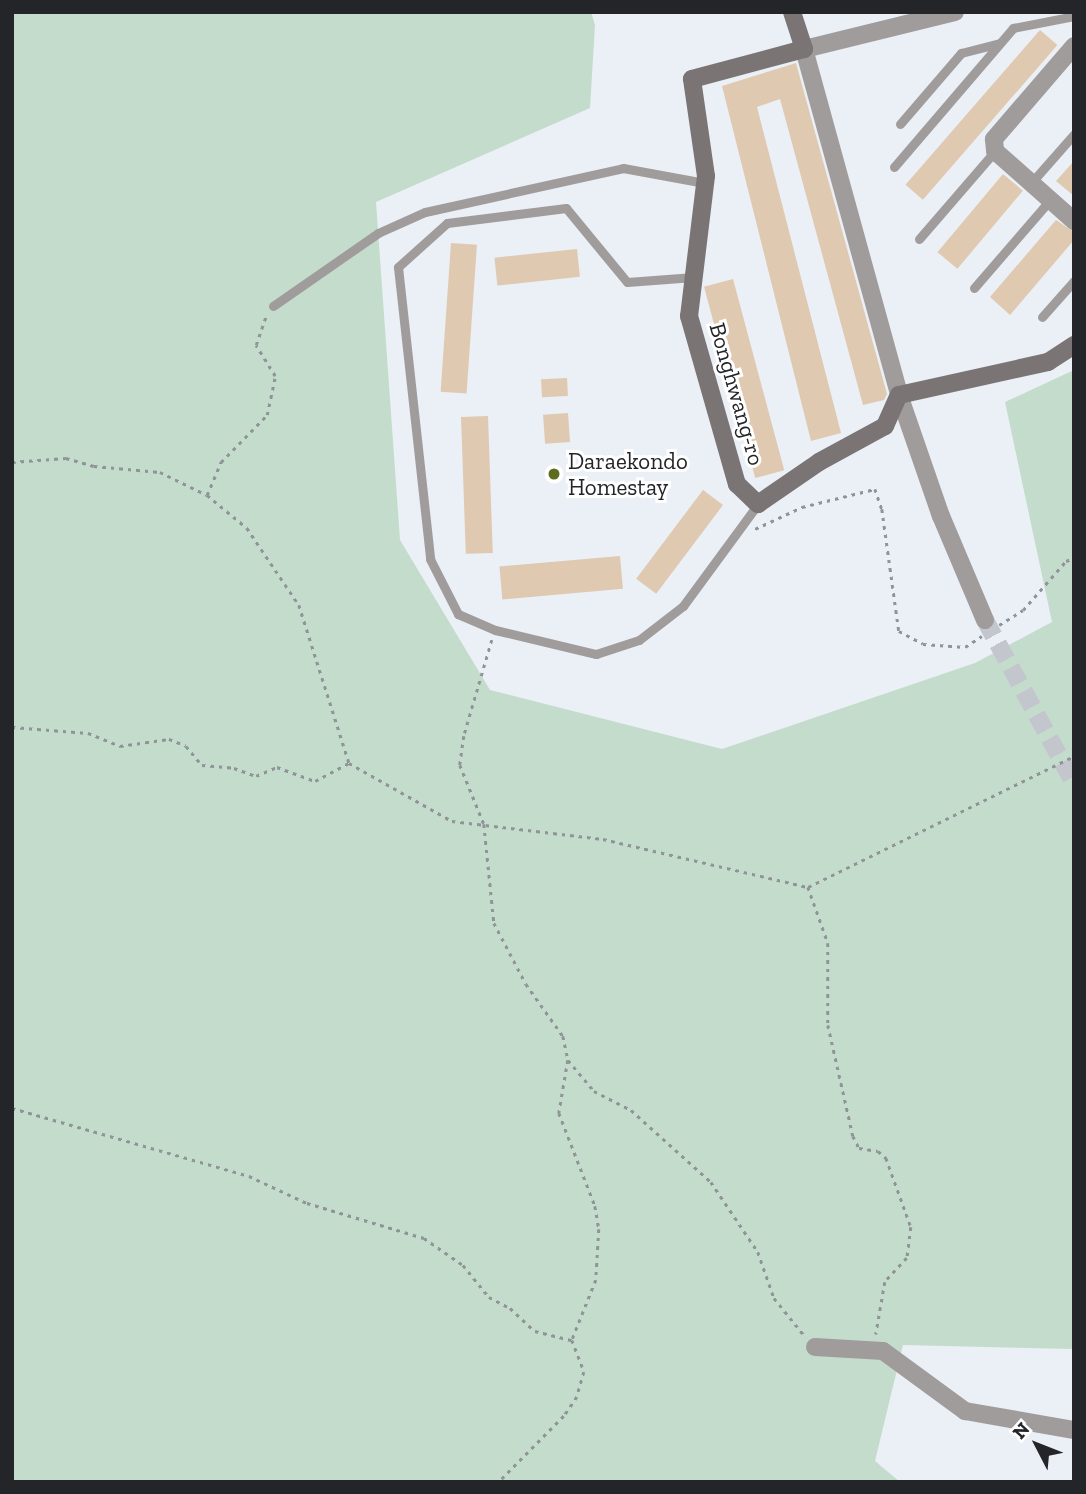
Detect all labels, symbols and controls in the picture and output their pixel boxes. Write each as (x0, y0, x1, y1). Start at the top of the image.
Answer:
street label: Bonghwang-ro (703, 319, 771, 469)
place label: Daraekondo Homestay (568, 447, 688, 501)
marker: Daraekondo Homestay (546, 466, 562, 482)
north arrow (1002, 1410, 1072, 1480)
text: N (1008, 1418, 1034, 1444)

